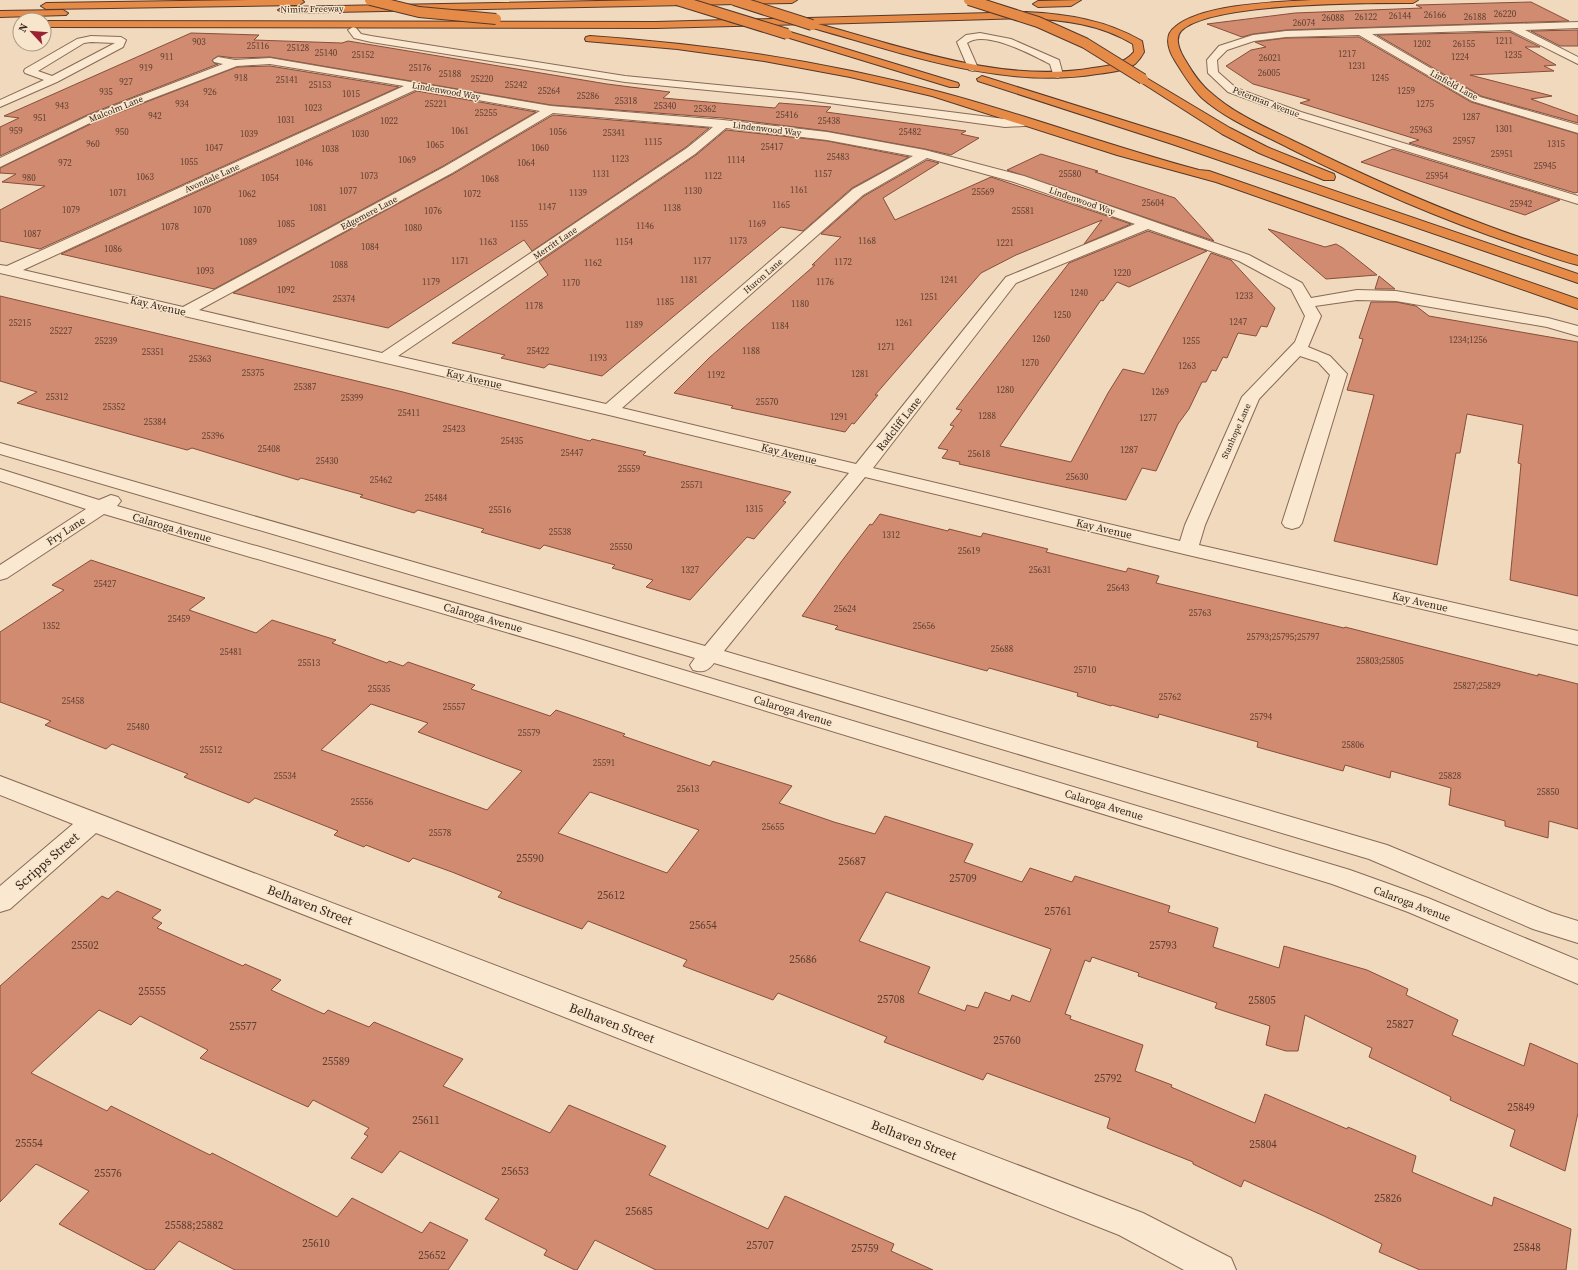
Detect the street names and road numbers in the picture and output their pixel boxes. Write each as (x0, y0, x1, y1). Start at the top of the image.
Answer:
street label: Nimitz Freeway (280, 2, 344, 16)
street label: Linfield Lane (1428, 67, 1481, 103)
street label: Lindenwood Way (411, 79, 481, 103)
street label: Peterman Avenue (1231, 84, 1302, 120)
street label: Malcolm Lane (87, 93, 145, 125)
street label: Lindenwood Way (732, 119, 802, 139)
street label: Avondale Lane (183, 160, 242, 196)
street label: Lindenwood Way (1047, 184, 1117, 218)
street label: Edgemere Lane (339, 193, 400, 233)
street label: Merritt Lane (531, 224, 580, 262)
street label: Huron Lane (741, 255, 785, 296)
street label: Kay Avenue (129, 292, 188, 320)
street label: Kay Avenue (445, 365, 504, 393)
street label: Radcliff Lane (873, 393, 925, 454)
street label: Stanhope Lane (1218, 401, 1254, 461)
street label: Kay Avenue (760, 440, 819, 468)
street label: Calaroga Avenue (131, 510, 214, 547)
street label: Fry Lane (44, 513, 89, 549)
street label: Kay Avenue (1075, 515, 1134, 543)
street label: Kay Avenue (1391, 588, 1450, 616)
street label: Calaroga Avenue (442, 600, 525, 637)
street label: Calaroga Avenue (752, 692, 835, 730)
street label: Calaroga Avenue (1063, 786, 1146, 824)
street label: Scripps Street (11, 828, 83, 894)
street label: Belhaven Street (265, 881, 356, 929)
street label: Calaroga Avenue (1371, 882, 1453, 926)
street label: Belhaven Street (567, 999, 658, 1047)
street label: Belhaven Street (869, 1116, 960, 1164)

